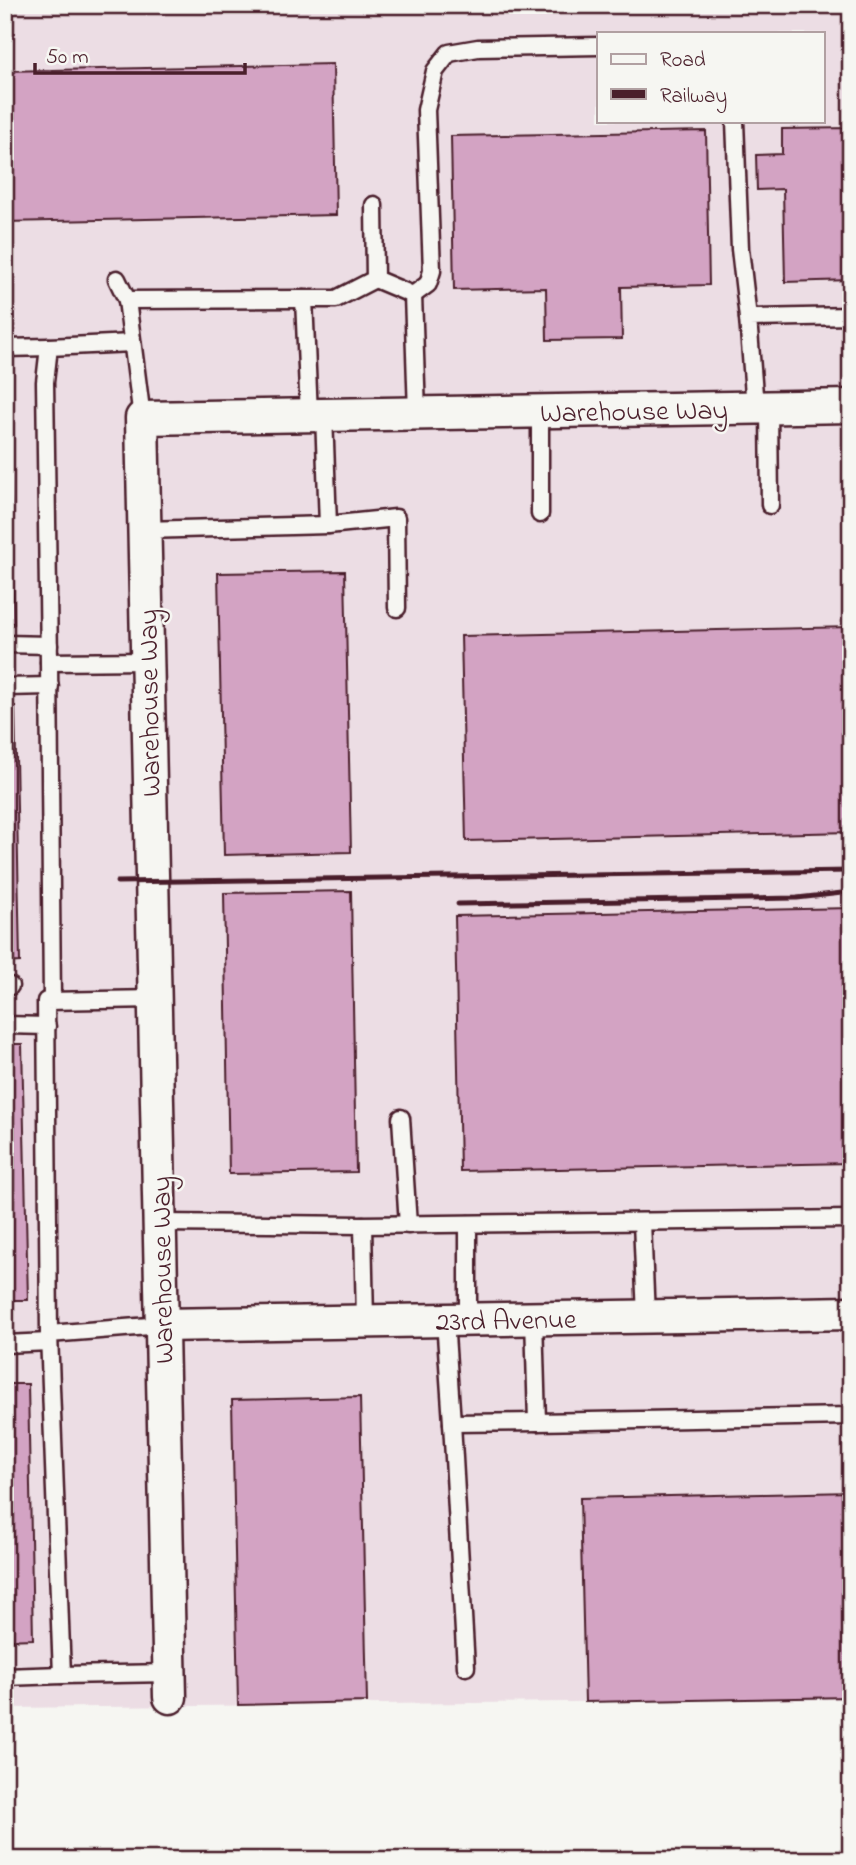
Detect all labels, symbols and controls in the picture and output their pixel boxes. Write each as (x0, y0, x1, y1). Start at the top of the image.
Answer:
scale bar (35, 32, 245, 76)
legend (597, 32, 824, 122)
text: 50 m (46, 43, 89, 73)
text: Road (660, 46, 706, 76)
text: Railway (660, 82, 727, 114)
street label: Warehouse Way (540, 391, 728, 436)
street label: Warehouse Way (129, 609, 174, 797)
street label: Warehouse Way (142, 1176, 187, 1364)
street label: 23rd Avenue (435, 1301, 577, 1344)

